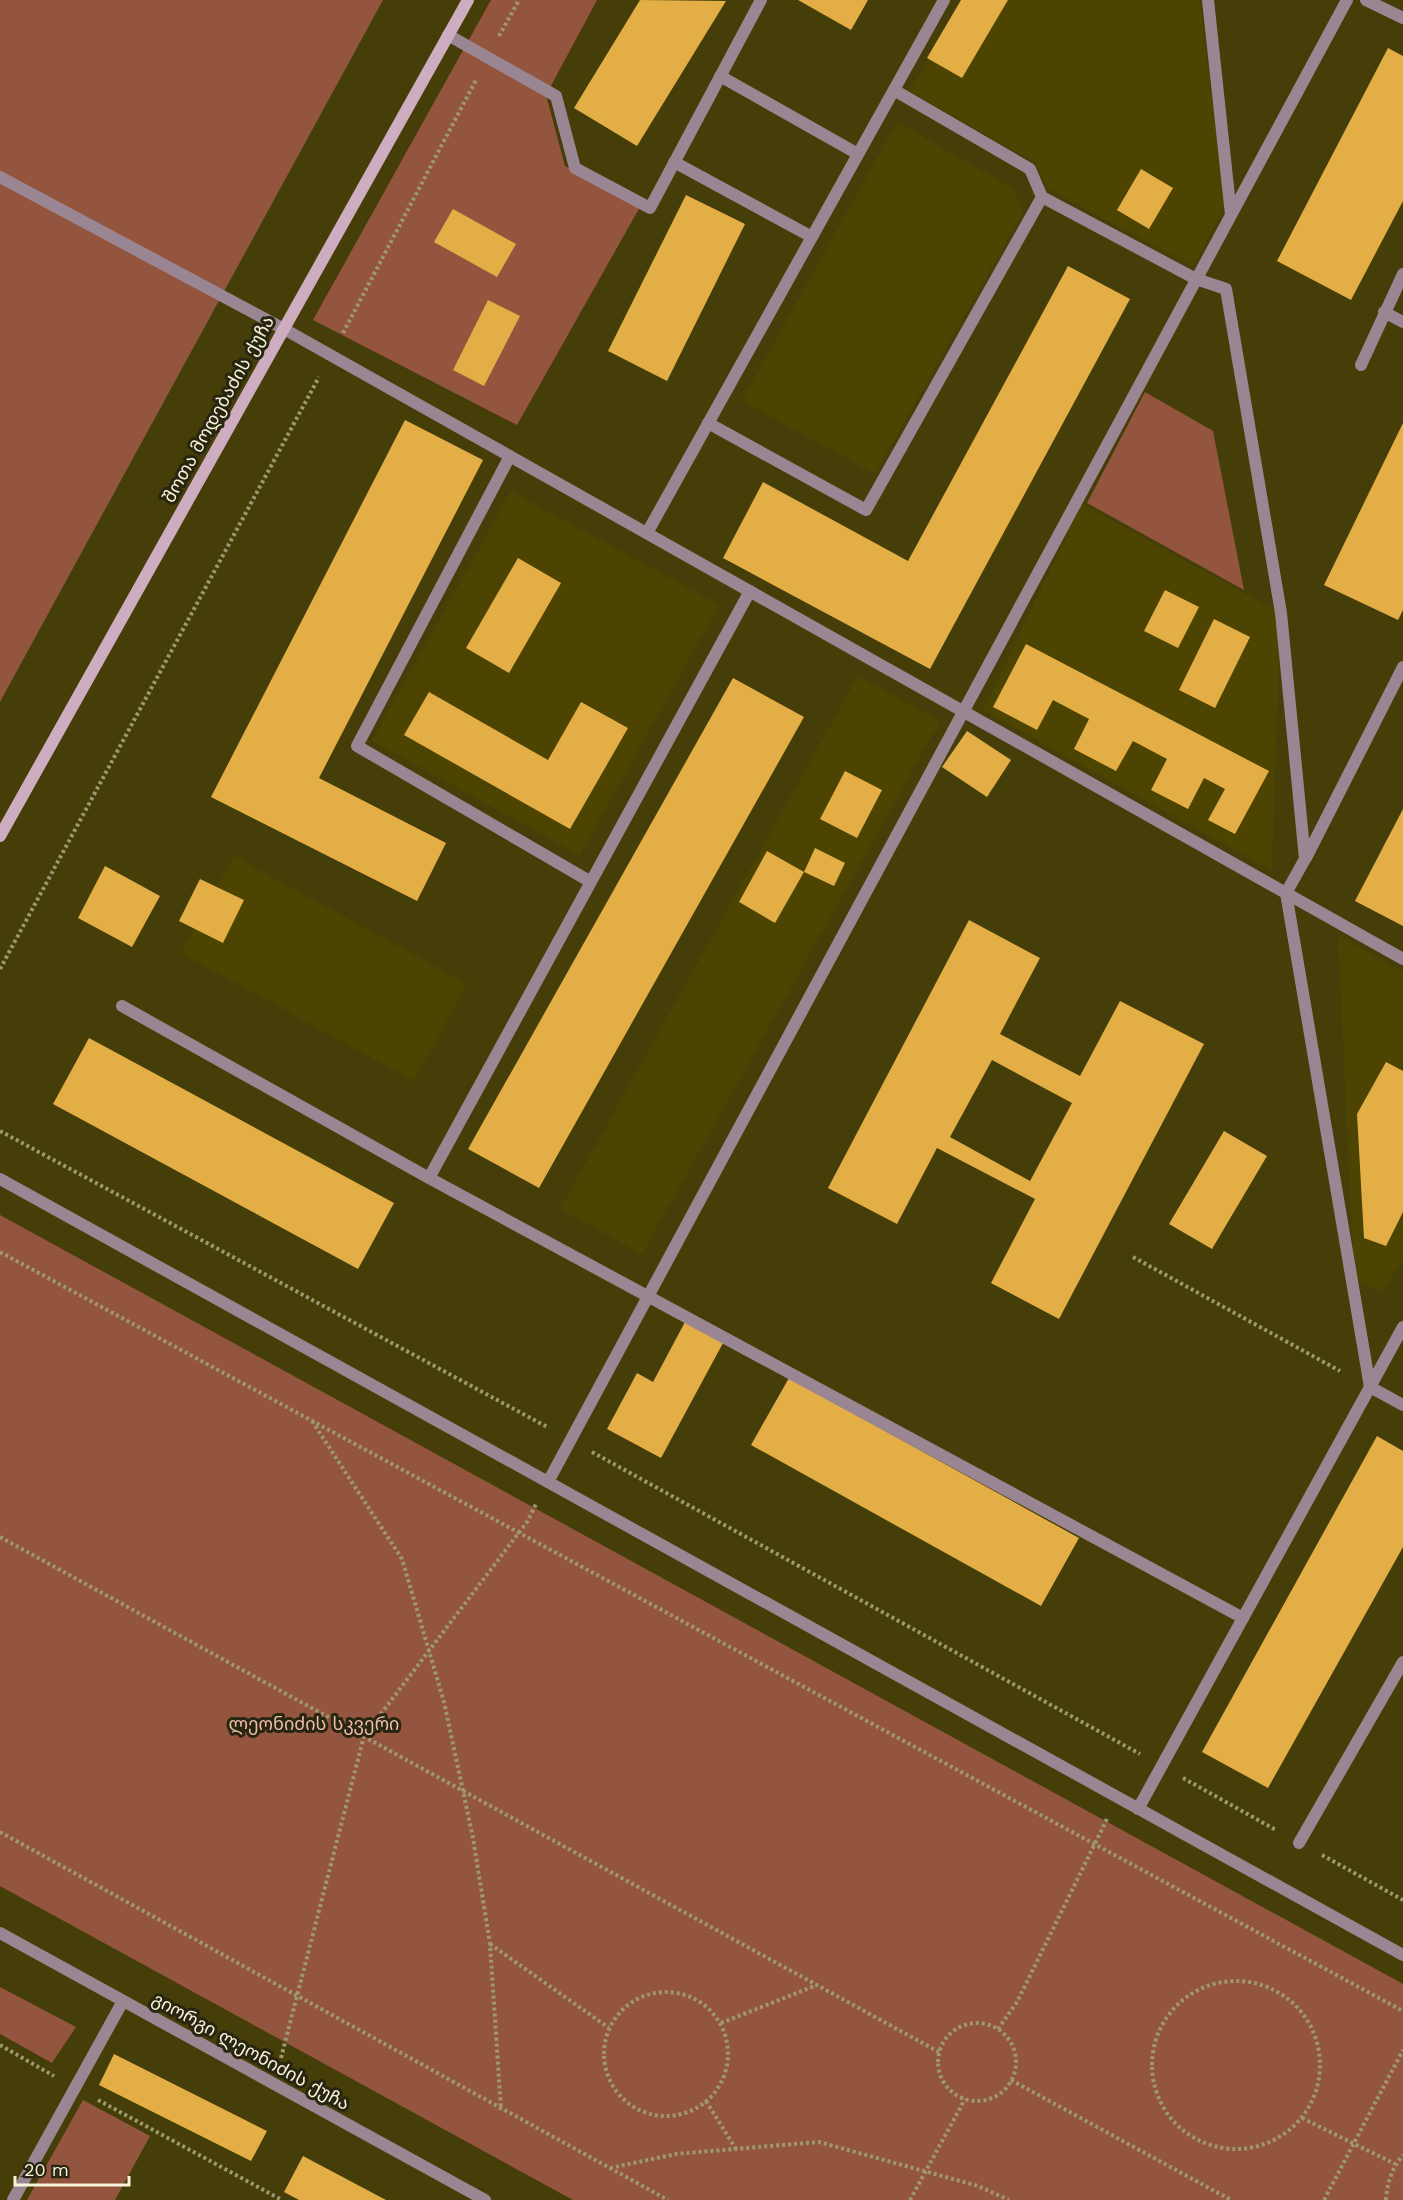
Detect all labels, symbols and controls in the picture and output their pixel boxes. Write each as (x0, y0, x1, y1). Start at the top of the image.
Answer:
street label: შოთა მოდებაძის ქუჩა (158, 312, 279, 506)
park label: ლეონიძის სკვერი (229, 1713, 399, 1735)
street label: გიორგი ლეონიძის ქუჩა (148, 1988, 353, 2115)
scale bar (15, 2149, 129, 2187)
text: 20 m (24, 2159, 69, 2180)

